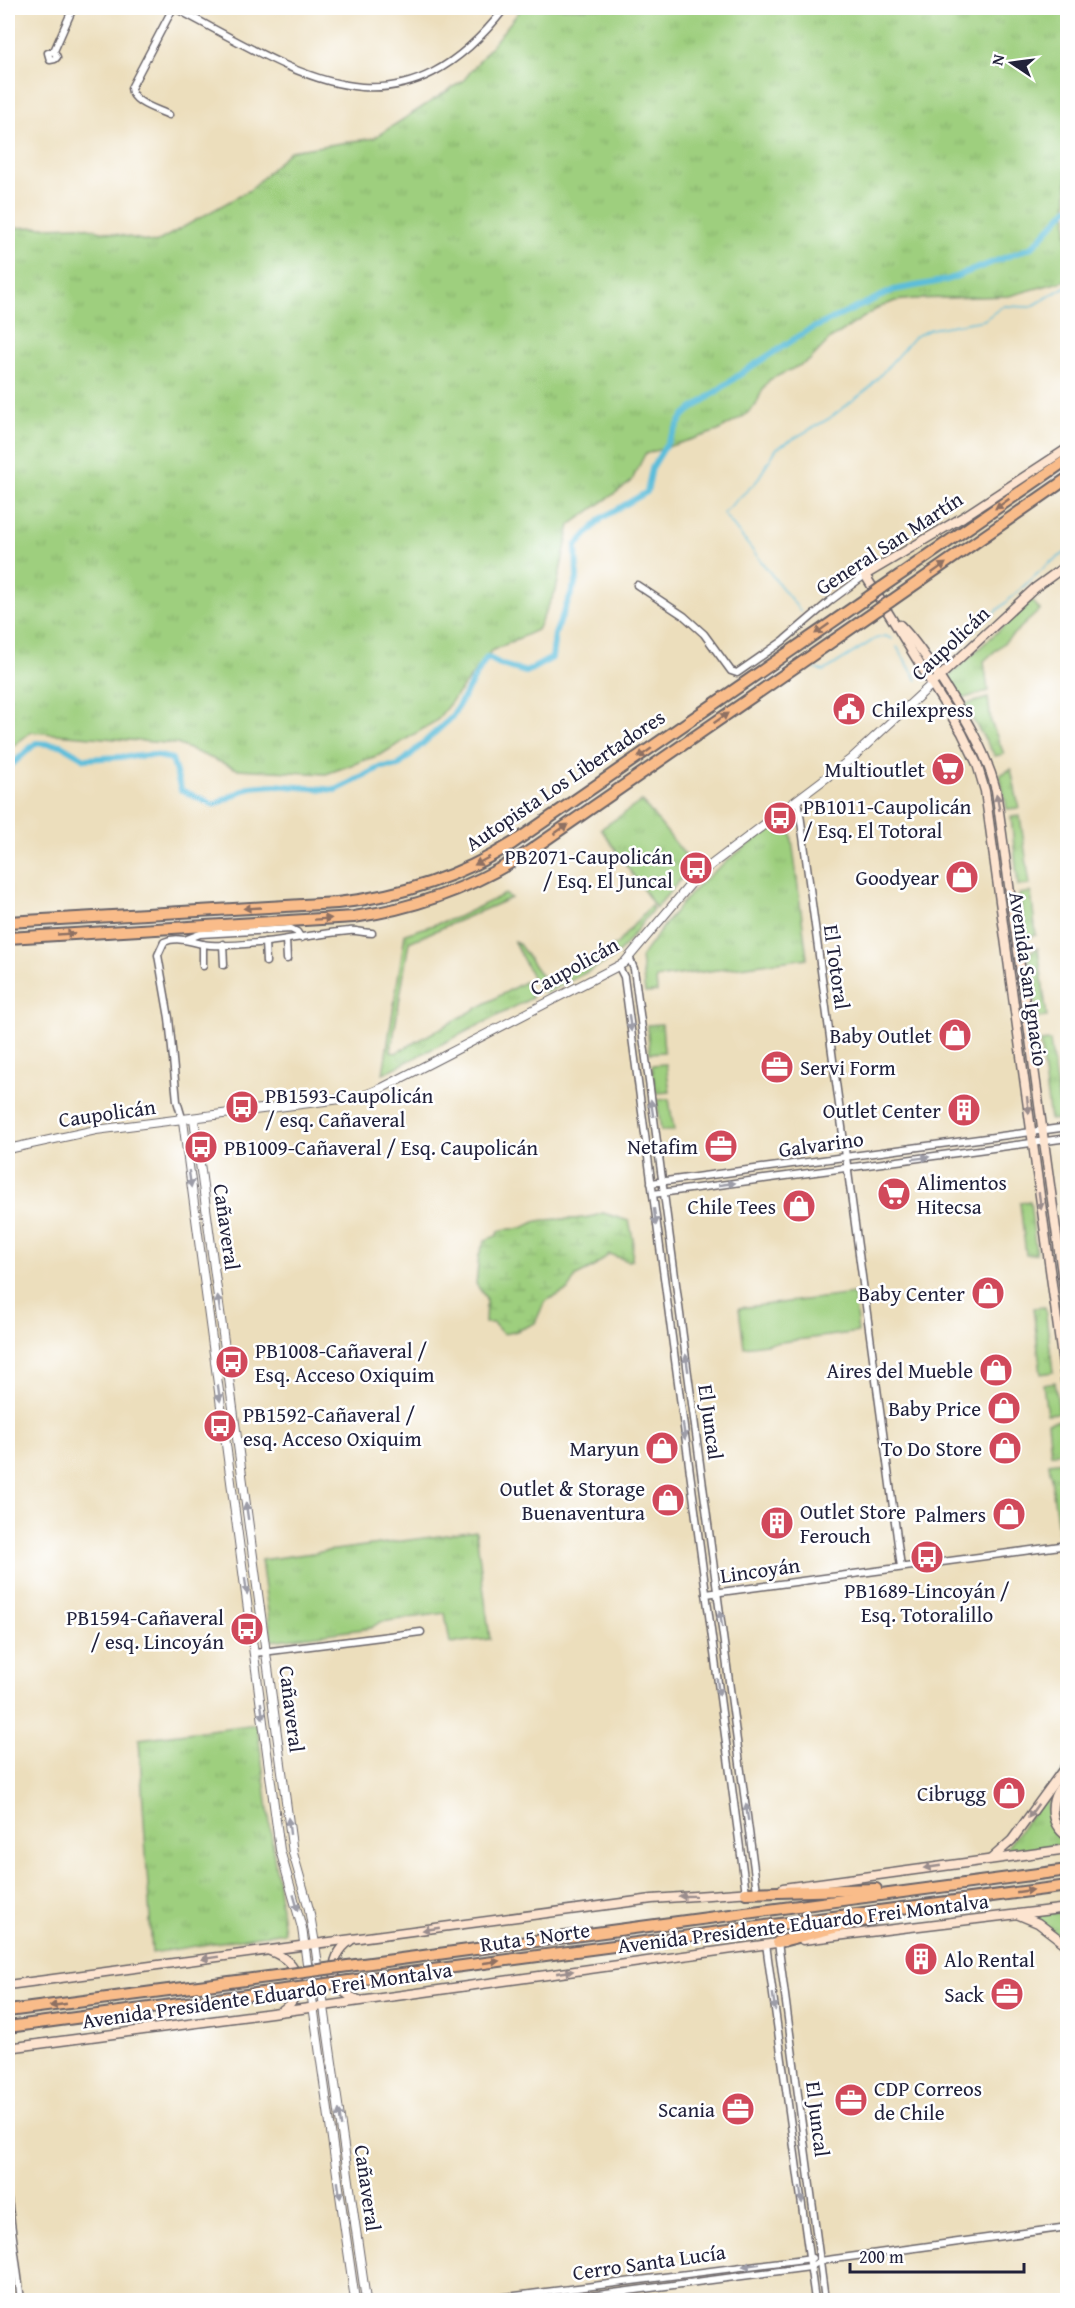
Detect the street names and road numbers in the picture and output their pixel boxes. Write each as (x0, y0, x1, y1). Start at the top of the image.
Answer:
street label: General San Martín (809, 484, 969, 602)
street label: Caupolicán (904, 598, 996, 688)
street label: Autopista Los Libertadores (459, 701, 671, 859)
street label: Avenida San Ignacio (1001, 890, 1057, 1068)
street label: El Totoral (816, 923, 858, 1011)
street label: Caupolicán (524, 929, 624, 1003)
street label: Caupolicán (57, 1091, 158, 1135)
street label: Galvarino (777, 1123, 865, 1165)
street label: Cañaveral (206, 1182, 248, 1272)
street label: El Juncal (690, 1382, 732, 1462)
street label: Lincoyán (718, 1549, 802, 1591)
street label: Cañaveral (271, 1664, 313, 1754)
street label: Avenida Presidente Eduardo Frei Montalva (616, 1885, 990, 1961)
street label: Ruta 5 Norte (478, 1914, 592, 1960)
street label: Avenida Presidente Eduardo Frei Montalva (80, 1954, 454, 2036)
street label: El Juncal (798, 2079, 838, 2159)
street label: Cañaveral (347, 2143, 389, 2233)
street label: Cerro Santa Lucía (570, 2236, 728, 2288)

